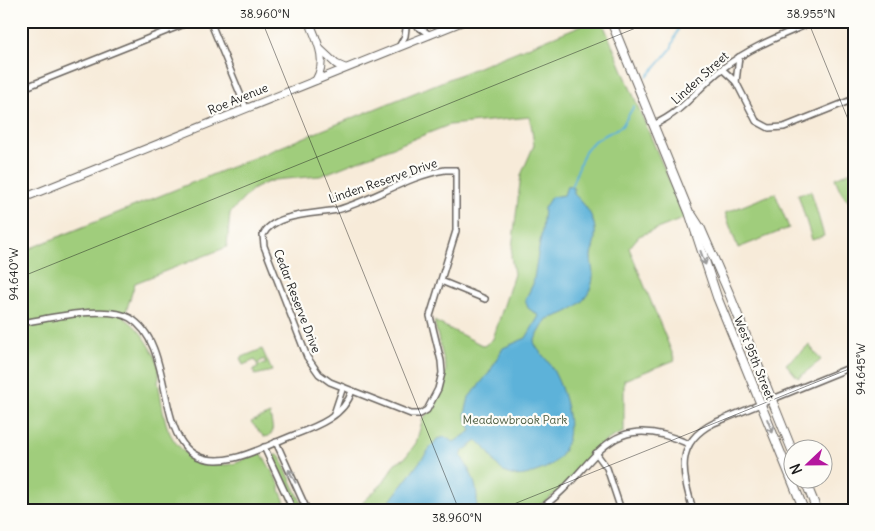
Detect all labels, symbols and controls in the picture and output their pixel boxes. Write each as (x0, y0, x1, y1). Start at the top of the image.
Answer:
text: 38.960°N (240, 6, 290, 21)
text: 38.955°N (786, 6, 836, 21)
street label: Linden Street (668, 48, 731, 107)
street label: Roe Avenue (205, 80, 270, 117)
street label: Linden Reserve Drive (327, 155, 439, 206)
text: 94.640°W (6, 247, 21, 301)
street label: Cedar Reserve Drive (271, 247, 324, 355)
one-way arrow (699, 250, 708, 266)
street label: West 95th Street (731, 314, 778, 402)
text: 94.645°W (853, 343, 868, 395)
park label: Meadowbrook Park (463, 412, 567, 427)
one-way arrow (766, 417, 775, 433)
north arrow (782, 438, 832, 488)
text: N (786, 461, 806, 477)
one-way arrow (287, 468, 297, 483)
text: 38.960°N (432, 510, 482, 525)

